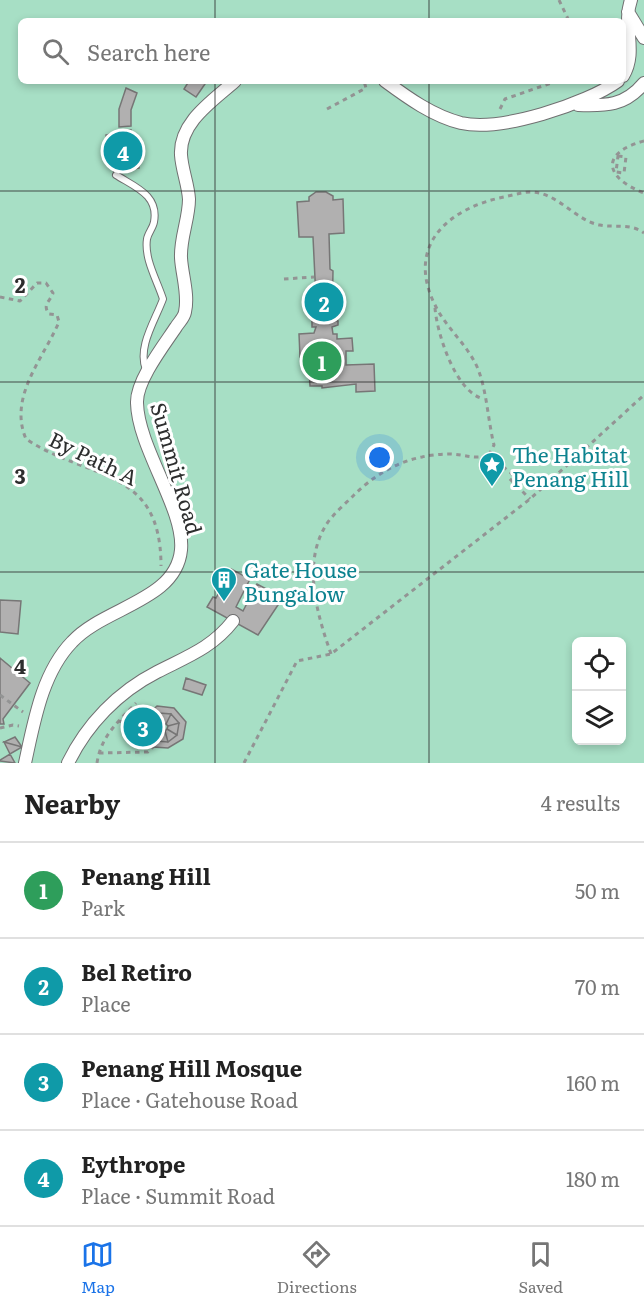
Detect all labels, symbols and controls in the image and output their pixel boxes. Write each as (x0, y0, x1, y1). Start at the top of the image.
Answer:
search box (18, 18, 626, 84)
icon: search (39, 35, 72, 68)
text: Search here (87, 35, 210, 68)
pin: 4 (104, 128, 142, 174)
text: 2 (15, 269, 26, 299)
pin: 2 (304, 280, 344, 324)
pin: 1 (302, 338, 342, 384)
street label: Summit Road (144, 398, 212, 538)
street label: By Path A (44, 422, 144, 492)
place label: The Habitat Penang Hill (512, 438, 629, 493)
your location (365, 443, 394, 472)
place icon: The Habitat Penang Hill (477, 450, 507, 488)
text: 3 (14, 460, 26, 490)
place label: Gate House Bungalow (244, 553, 357, 608)
building icon: Gate House Bungalow (209, 565, 239, 603)
map controls (572, 637, 626, 745)
button: locate (572, 637, 626, 691)
text: 4 (14, 650, 26, 680)
button: layers (572, 691, 626, 745)
pin: 3 (124, 704, 162, 750)
text: Nearby (24, 783, 120, 822)
text: 4 results (541, 787, 620, 817)
text: Penang Hill (81, 859, 211, 892)
text: 1 (39, 875, 48, 905)
text: 50 m (575, 875, 620, 905)
text: Park (81, 892, 125, 922)
text: Bel Retiro (81, 955, 192, 988)
text: 2 (38, 971, 49, 1001)
text: 70 m (575, 971, 620, 1001)
text: Place (81, 988, 131, 1018)
text: Penang Hill Mosque (81, 1051, 302, 1084)
text: 3 (38, 1067, 49, 1097)
text: 160 m (566, 1067, 620, 1097)
text: Place · Gatehouse Road (81, 1084, 298, 1114)
text: Eythrope (81, 1147, 186, 1180)
text: 4 (37, 1163, 50, 1193)
text: 180 m (566, 1163, 620, 1193)
text: Place · Summit Road (81, 1180, 275, 1210)
tab: Map (81, 1238, 115, 1298)
tab: Directions (277, 1238, 357, 1298)
tab: Saved (519, 1238, 563, 1298)

